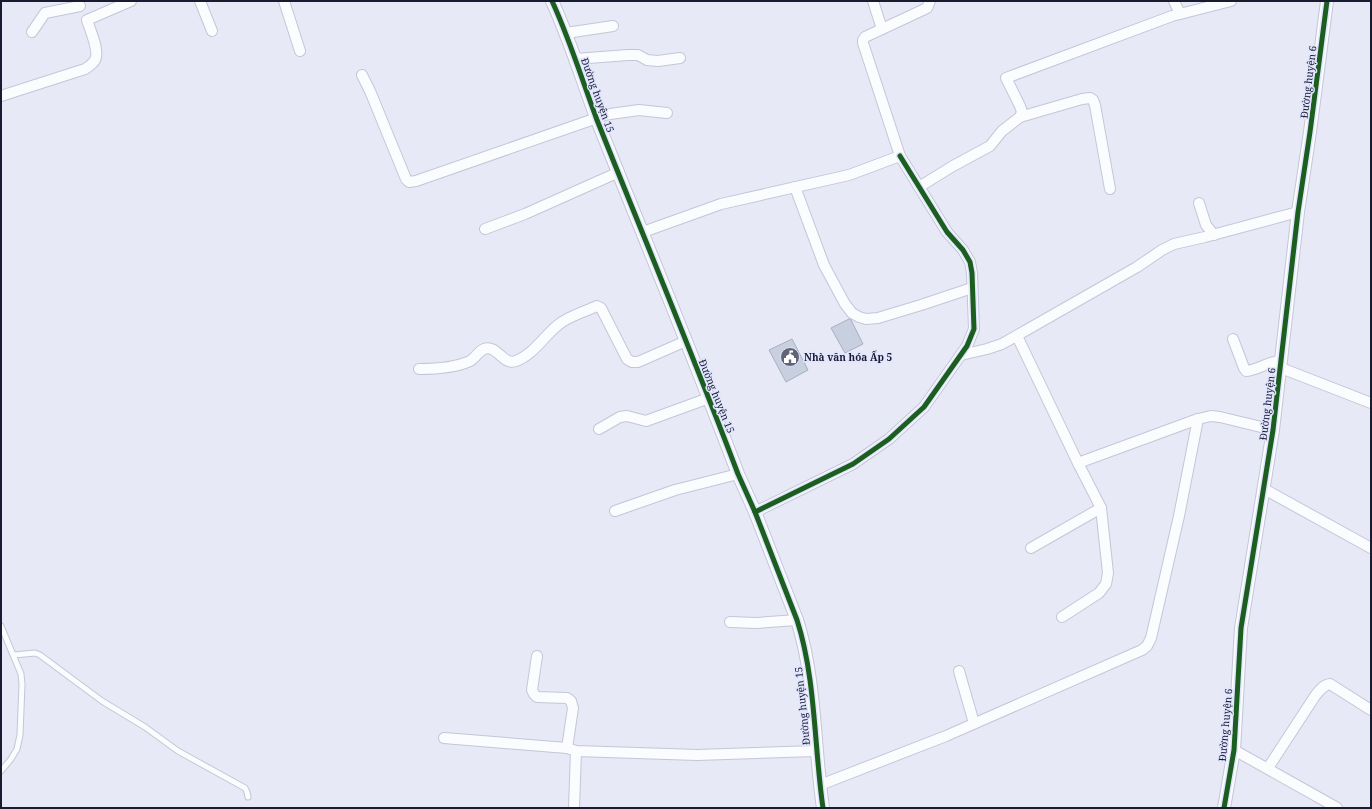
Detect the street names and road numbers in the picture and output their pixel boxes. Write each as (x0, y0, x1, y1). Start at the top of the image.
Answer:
street label: Đường huyện 6 (1297, 44, 1319, 119)
street label: Đường huyện 15 (578, 56, 618, 134)
street label: Đường huyện 15 (696, 357, 738, 435)
street label: Đường huyện 6 (1256, 366, 1278, 441)
street label: Đường huyện 15 (791, 666, 813, 746)
street label: Đường huyện 6 (1215, 688, 1235, 762)

